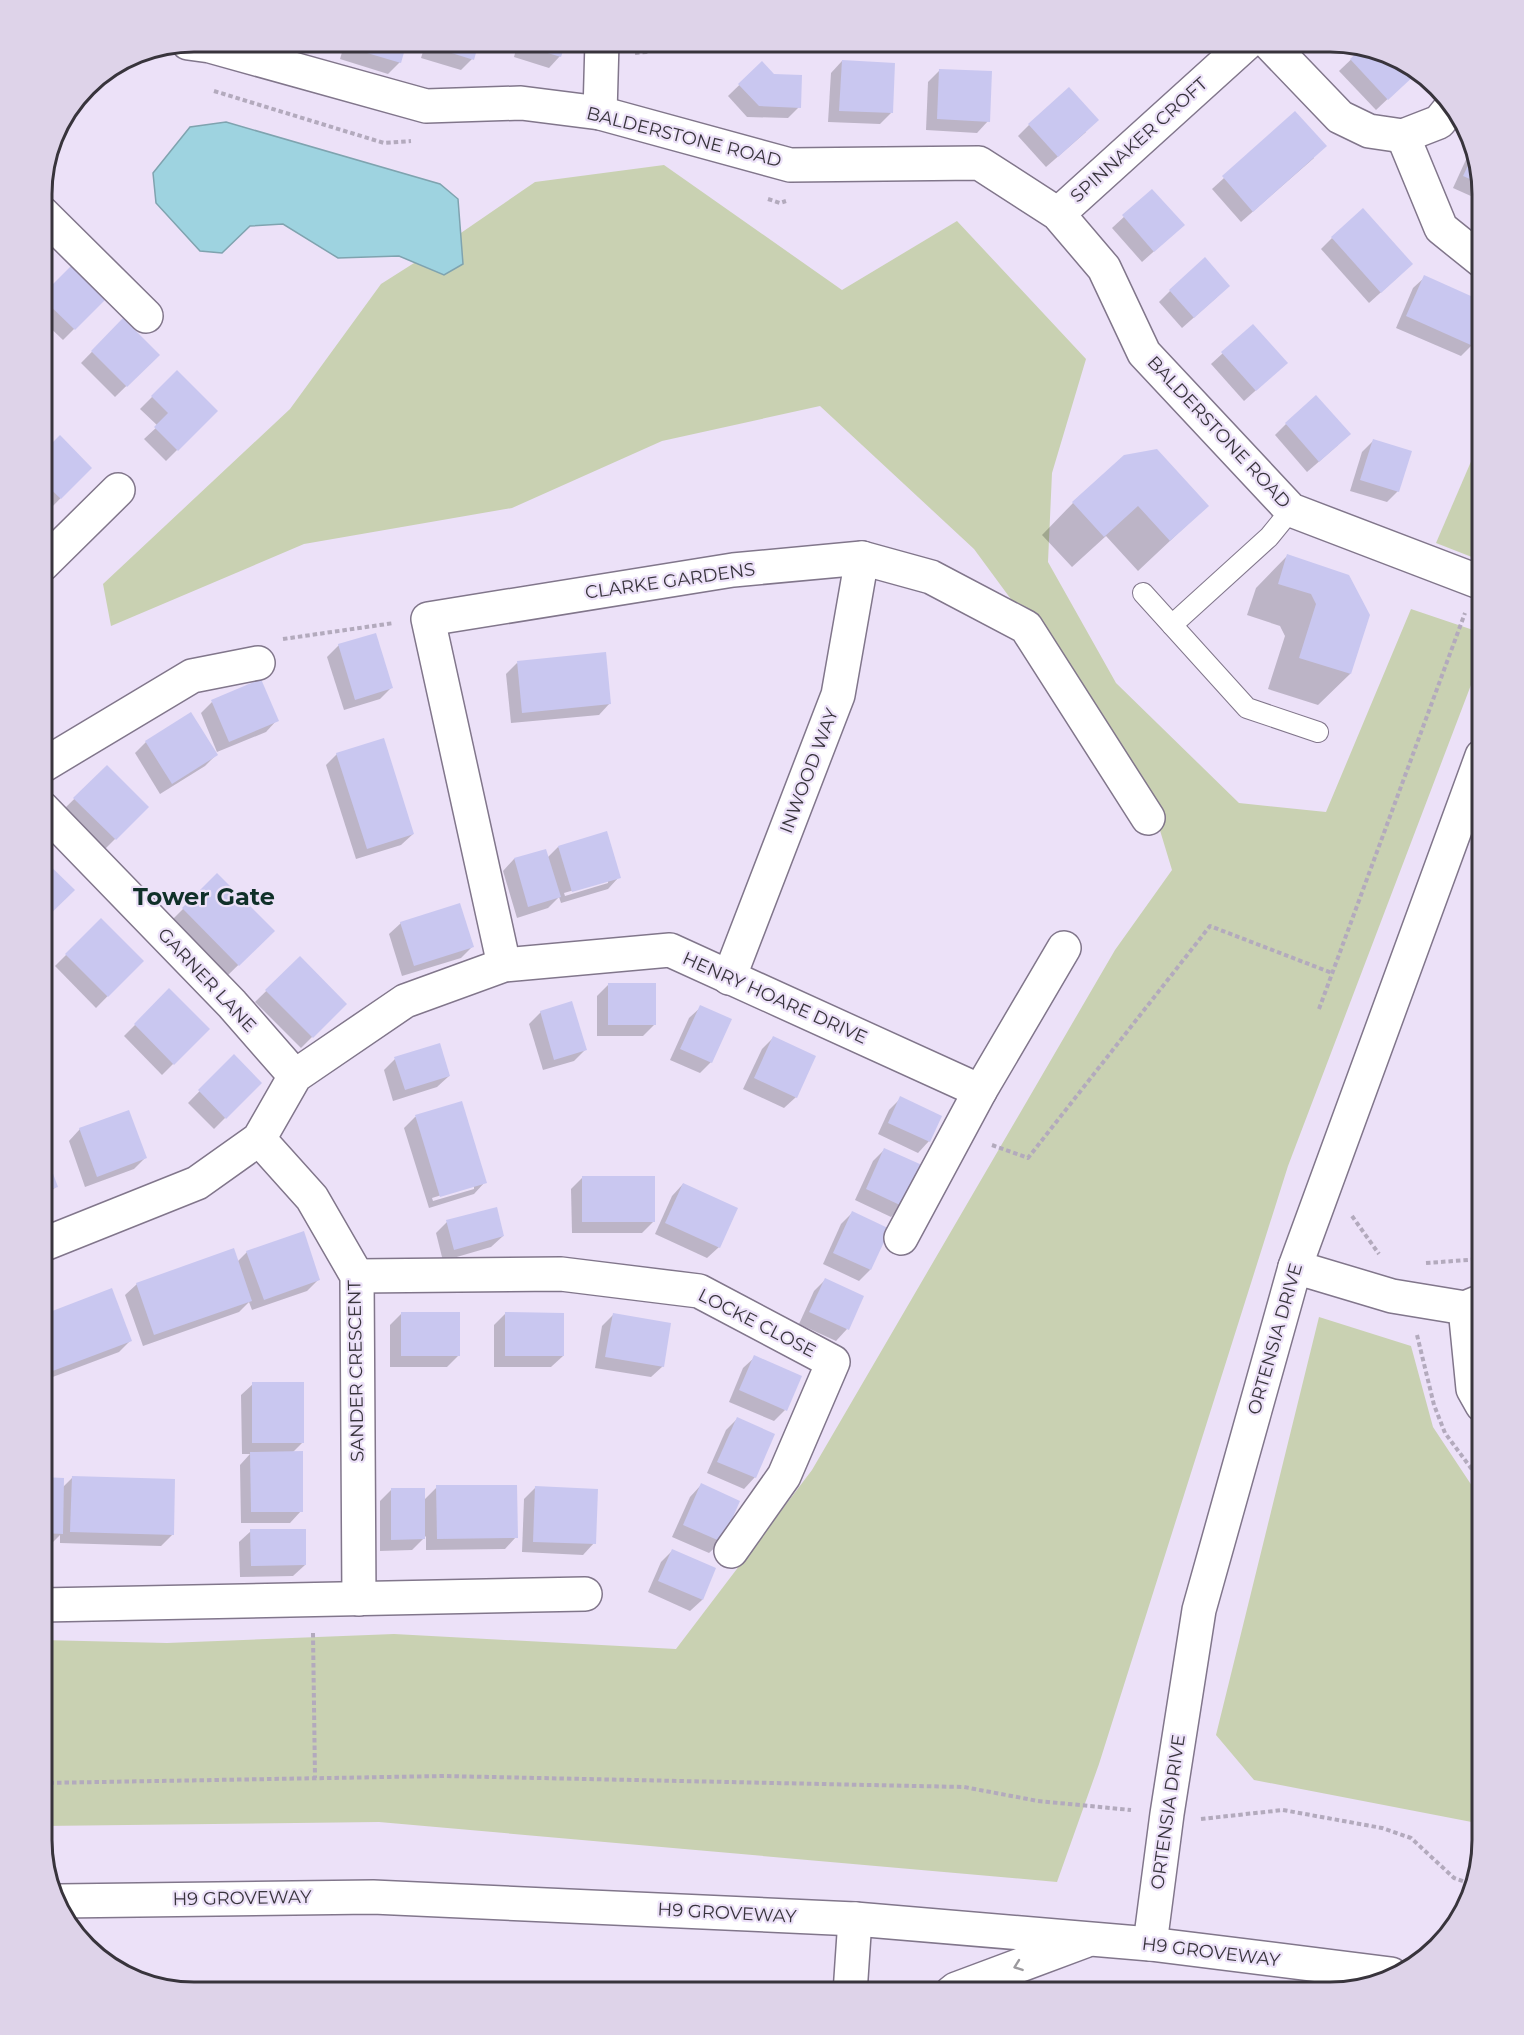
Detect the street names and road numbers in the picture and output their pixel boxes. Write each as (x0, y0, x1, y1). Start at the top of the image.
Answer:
street label: SPINNAKER CROFT (1066, 72, 1213, 207)
street label: BALDERSTONE ROAD (584, 102, 784, 172)
street label: BALDERSTONE ROAD (1143, 351, 1295, 513)
street label: CLARKE GARDENS (584, 558, 756, 604)
street label: INWOOD WAY (775, 705, 843, 837)
street label: GARNER LANE (153, 923, 261, 1037)
street label: HENRY HOARE DRIVE (679, 947, 871, 1049)
street label: ORTENSIA DRIVE (1243, 1261, 1307, 1417)
street label: SANDER CRESCENT (343, 1279, 369, 1462)
street label: LOCKE CLOSE (694, 1284, 820, 1362)
street label: ORTENSIA DRIVE (1146, 1733, 1190, 1891)
street label: H9 GROVEWAY (172, 1886, 312, 1910)
street label: H9 GROVEWAY (657, 1898, 798, 1928)
street label: H9 GROVEWAY (1141, 1933, 1282, 1971)

